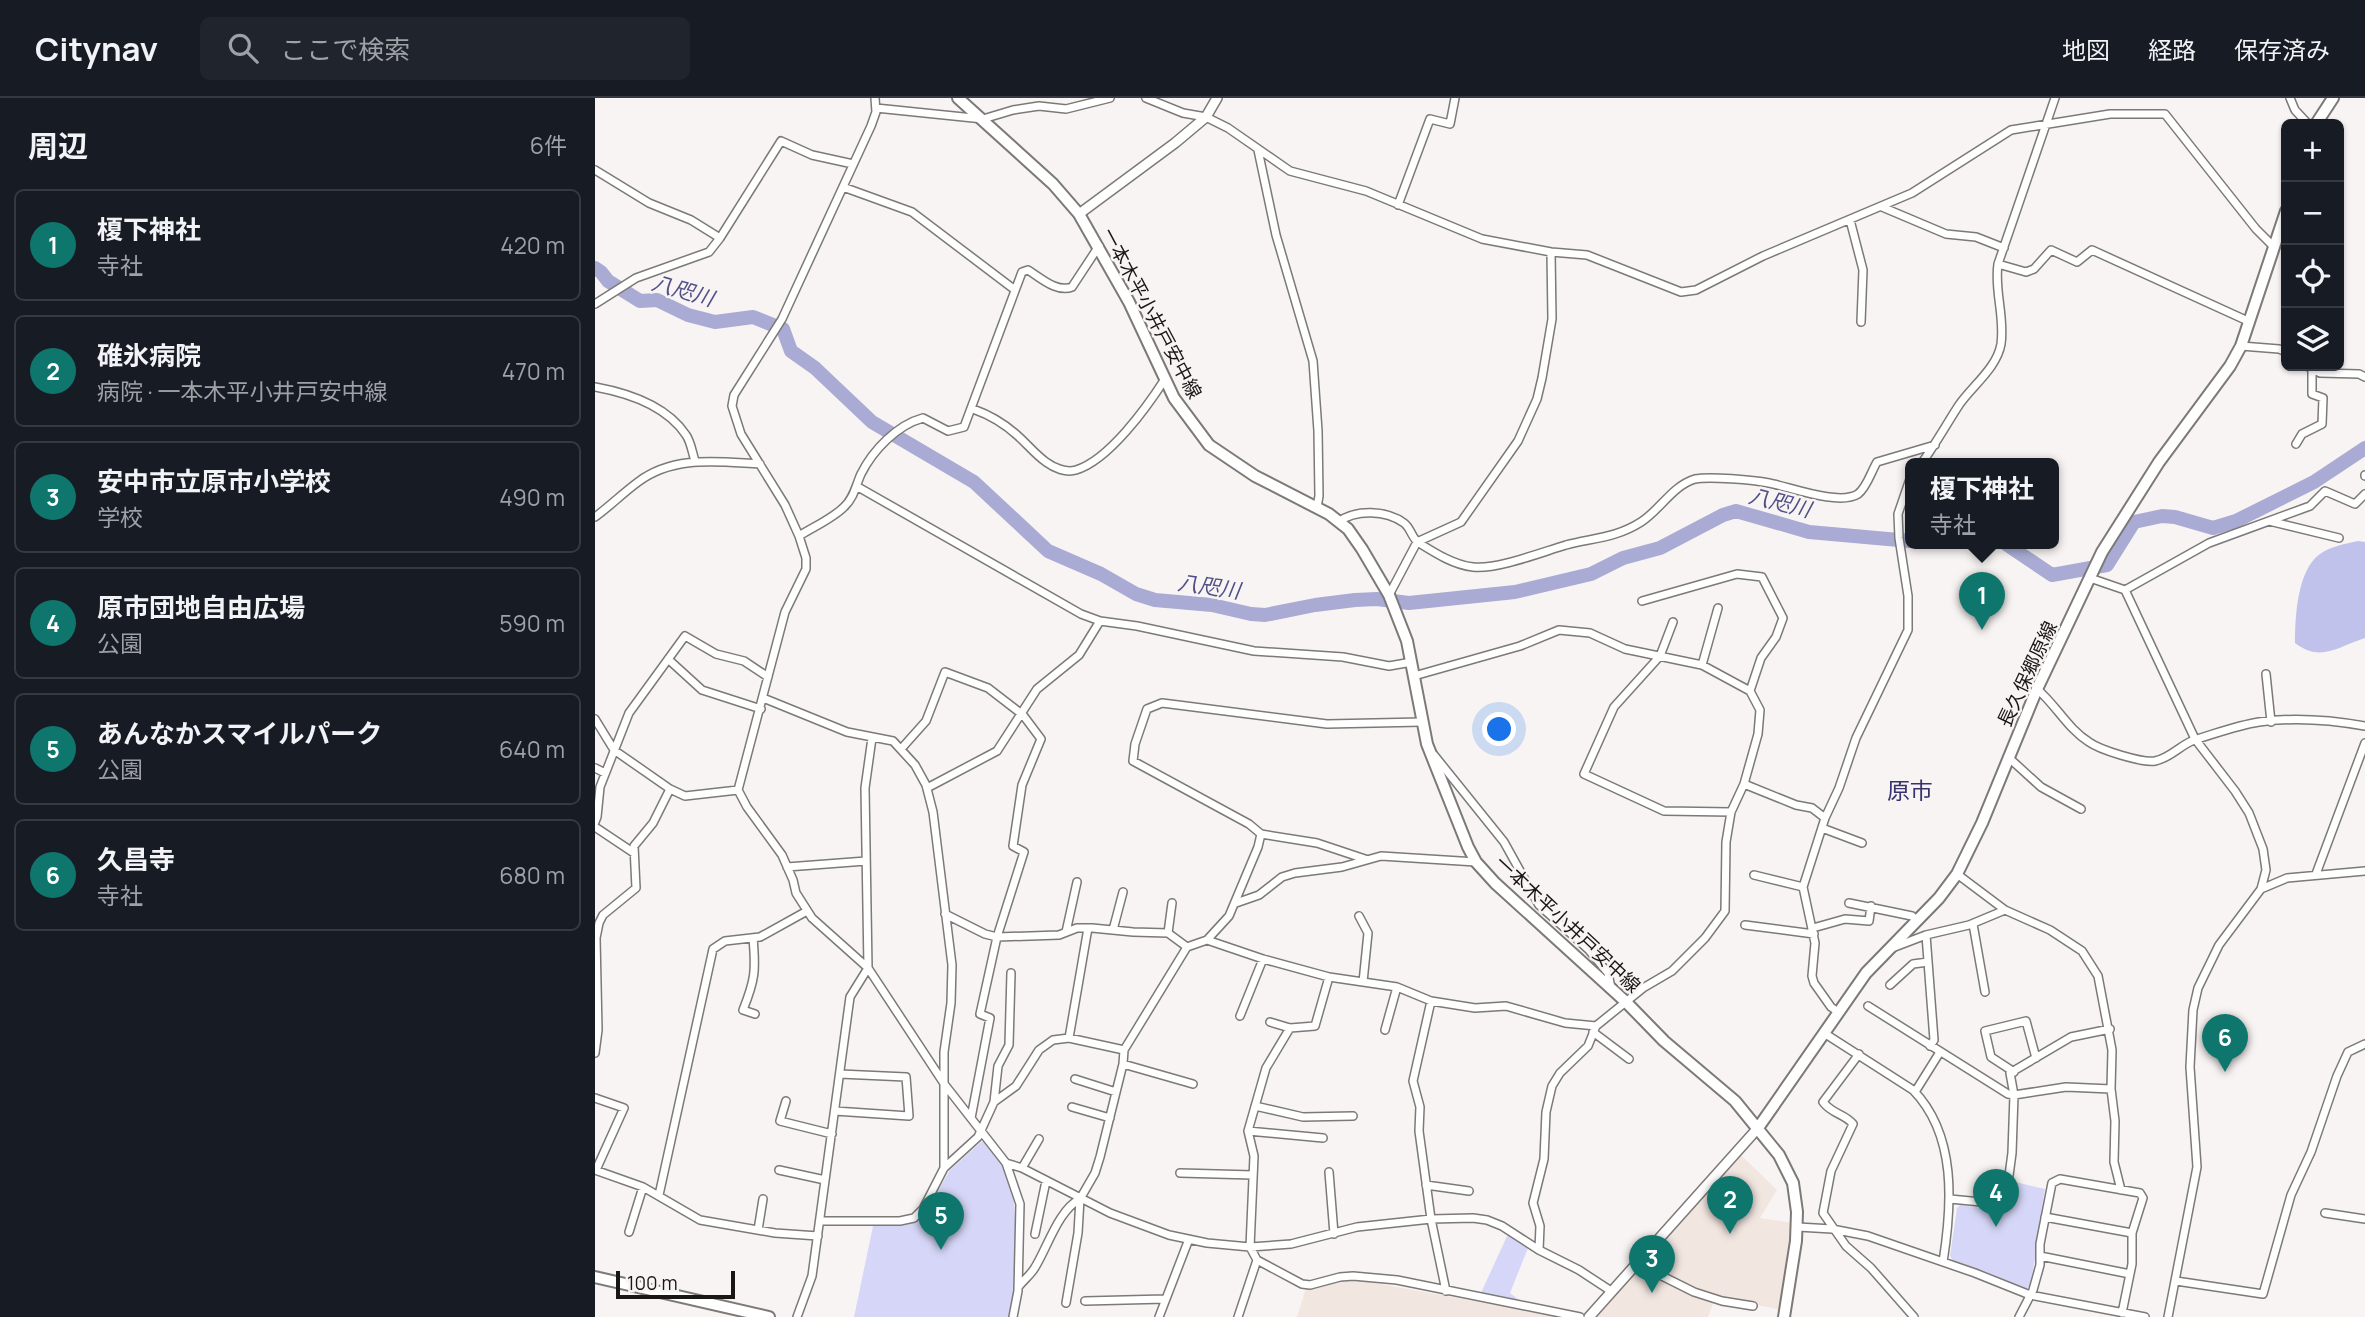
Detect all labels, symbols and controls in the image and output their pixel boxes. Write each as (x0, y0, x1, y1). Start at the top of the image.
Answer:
search box (200, 17, 690, 80)
text: Citynav (35, 26, 158, 71)
icon: search (224, 29, 262, 67)
text: ここで検索 (280, 31, 410, 67)
text: 地図 (2062, 33, 2110, 66)
text: 経路 (2148, 33, 2196, 66)
text: 保存済み (2234, 33, 2330, 66)
map controls (2281, 119, 2344, 371)
button: + (2281, 119, 2344, 182)
text: 周辺 (28, 125, 88, 166)
text: 6件 (530, 129, 567, 161)
button: − (2281, 182, 2344, 245)
text: 榎下神社 (97, 211, 201, 247)
street label: 一本木平小井戸安中線 (1096, 223, 1208, 403)
text: 1 (48, 229, 58, 261)
text: 420 m (500, 229, 565, 261)
button: locate (2281, 245, 2344, 308)
text: 寺社 (97, 249, 143, 281)
water label: 八咫川 (649, 268, 719, 313)
button: layers (2281, 308, 2344, 371)
text: 碓氷病院 (97, 337, 201, 373)
text: 2 (46, 355, 60, 387)
text: 470 m (502, 355, 565, 387)
text: 病院 · 一本木平小井戸安中線 (97, 375, 387, 407)
popup (1905, 458, 2059, 549)
text: 安中市立原市小学校 (97, 463, 331, 499)
text: 榎下神社 (1930, 470, 2034, 506)
text: 3 (46, 481, 60, 513)
text: 490 m (499, 481, 565, 513)
water label: 八咫川 (1746, 481, 1816, 524)
text: 学校 (97, 501, 143, 533)
text: 寺社 (1930, 508, 1976, 540)
water label: 八咫川 (1176, 568, 1244, 605)
pin: 1 (1959, 572, 2005, 630)
text: 原市団地自由広場 (97, 589, 305, 625)
text: 4 (46, 607, 60, 639)
text: 590 m (499, 607, 565, 639)
street label: 長久保郷原線 (1991, 617, 2063, 731)
text: 公園 (97, 627, 143, 659)
your location (1482, 712, 1516, 746)
text: あんなかスマイルパーク (97, 715, 382, 751)
text: 5 (46, 733, 60, 765)
text: 640 m (499, 733, 565, 765)
text: 公園 (97, 753, 143, 785)
district label: 原市 (1887, 774, 1933, 806)
text: 久昌寺 (97, 841, 175, 877)
street label: 一本木平小井戸安中線 (1490, 850, 1646, 998)
text: 6 (46, 859, 60, 891)
text: 680 m (499, 859, 565, 891)
text: 寺社 (97, 879, 143, 911)
pin: 6 (2202, 1014, 2248, 1072)
pin: 4 (1973, 1169, 2019, 1227)
pin: 2 (1707, 1176, 1753, 1234)
pin: 5 (918, 1192, 964, 1250)
pin: 3 (1629, 1235, 1675, 1293)
scale bar (616, 1268, 735, 1300)
text: 100 m (627, 1270, 678, 1296)

